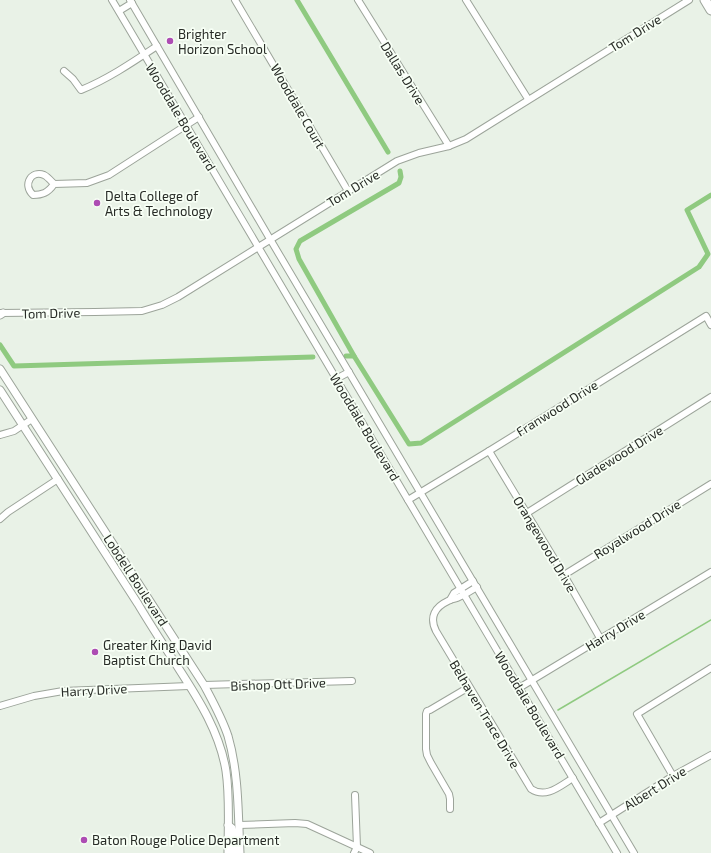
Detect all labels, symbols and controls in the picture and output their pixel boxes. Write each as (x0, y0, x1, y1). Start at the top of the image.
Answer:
street label: Tom Drive (606, 11, 664, 55)
place label: Brighter Horizon School (178, 26, 267, 57)
marker: Brighter Horizon School (165, 36, 175, 46)
street label: Dallas Drive (377, 39, 429, 107)
street label: Wooddale Boulevard (143, 60, 219, 174)
street label: Wooddale Court (267, 61, 329, 151)
street label: Tom Drive (324, 166, 382, 210)
place label: Delta College of Arts & Technology (105, 188, 213, 219)
marker: Delta College of Arts & Technology (92, 198, 102, 208)
street label: Tom Drive (22, 304, 80, 322)
street label: Wooddale Boulevard (327, 370, 403, 484)
street label: Franwood Drive (513, 376, 601, 440)
street label: Gladewood Drive (572, 422, 666, 488)
street label: Orangewood Drive (510, 493, 580, 595)
street label: Royalwood Drive (591, 496, 683, 562)
street label: Lobdell Boulevard (100, 531, 172, 629)
street label: Harry Drive (582, 606, 648, 654)
place label: Greater King David Baptist Church (103, 637, 212, 668)
marker: Greater King David Baptist Church (90, 647, 100, 657)
street label: Wooddale Boulevard (492, 648, 568, 762)
street label: Belhaven Trace Drive (446, 657, 524, 771)
street label: Bishop Ott Drive (230, 674, 326, 694)
street label: Harry Drive (60, 680, 128, 700)
street label: Albert Drive (621, 763, 689, 813)
place label: Baton Rouge Police Department (92, 832, 279, 848)
marker: Baton Rouge Police Department (79, 835, 89, 845)

